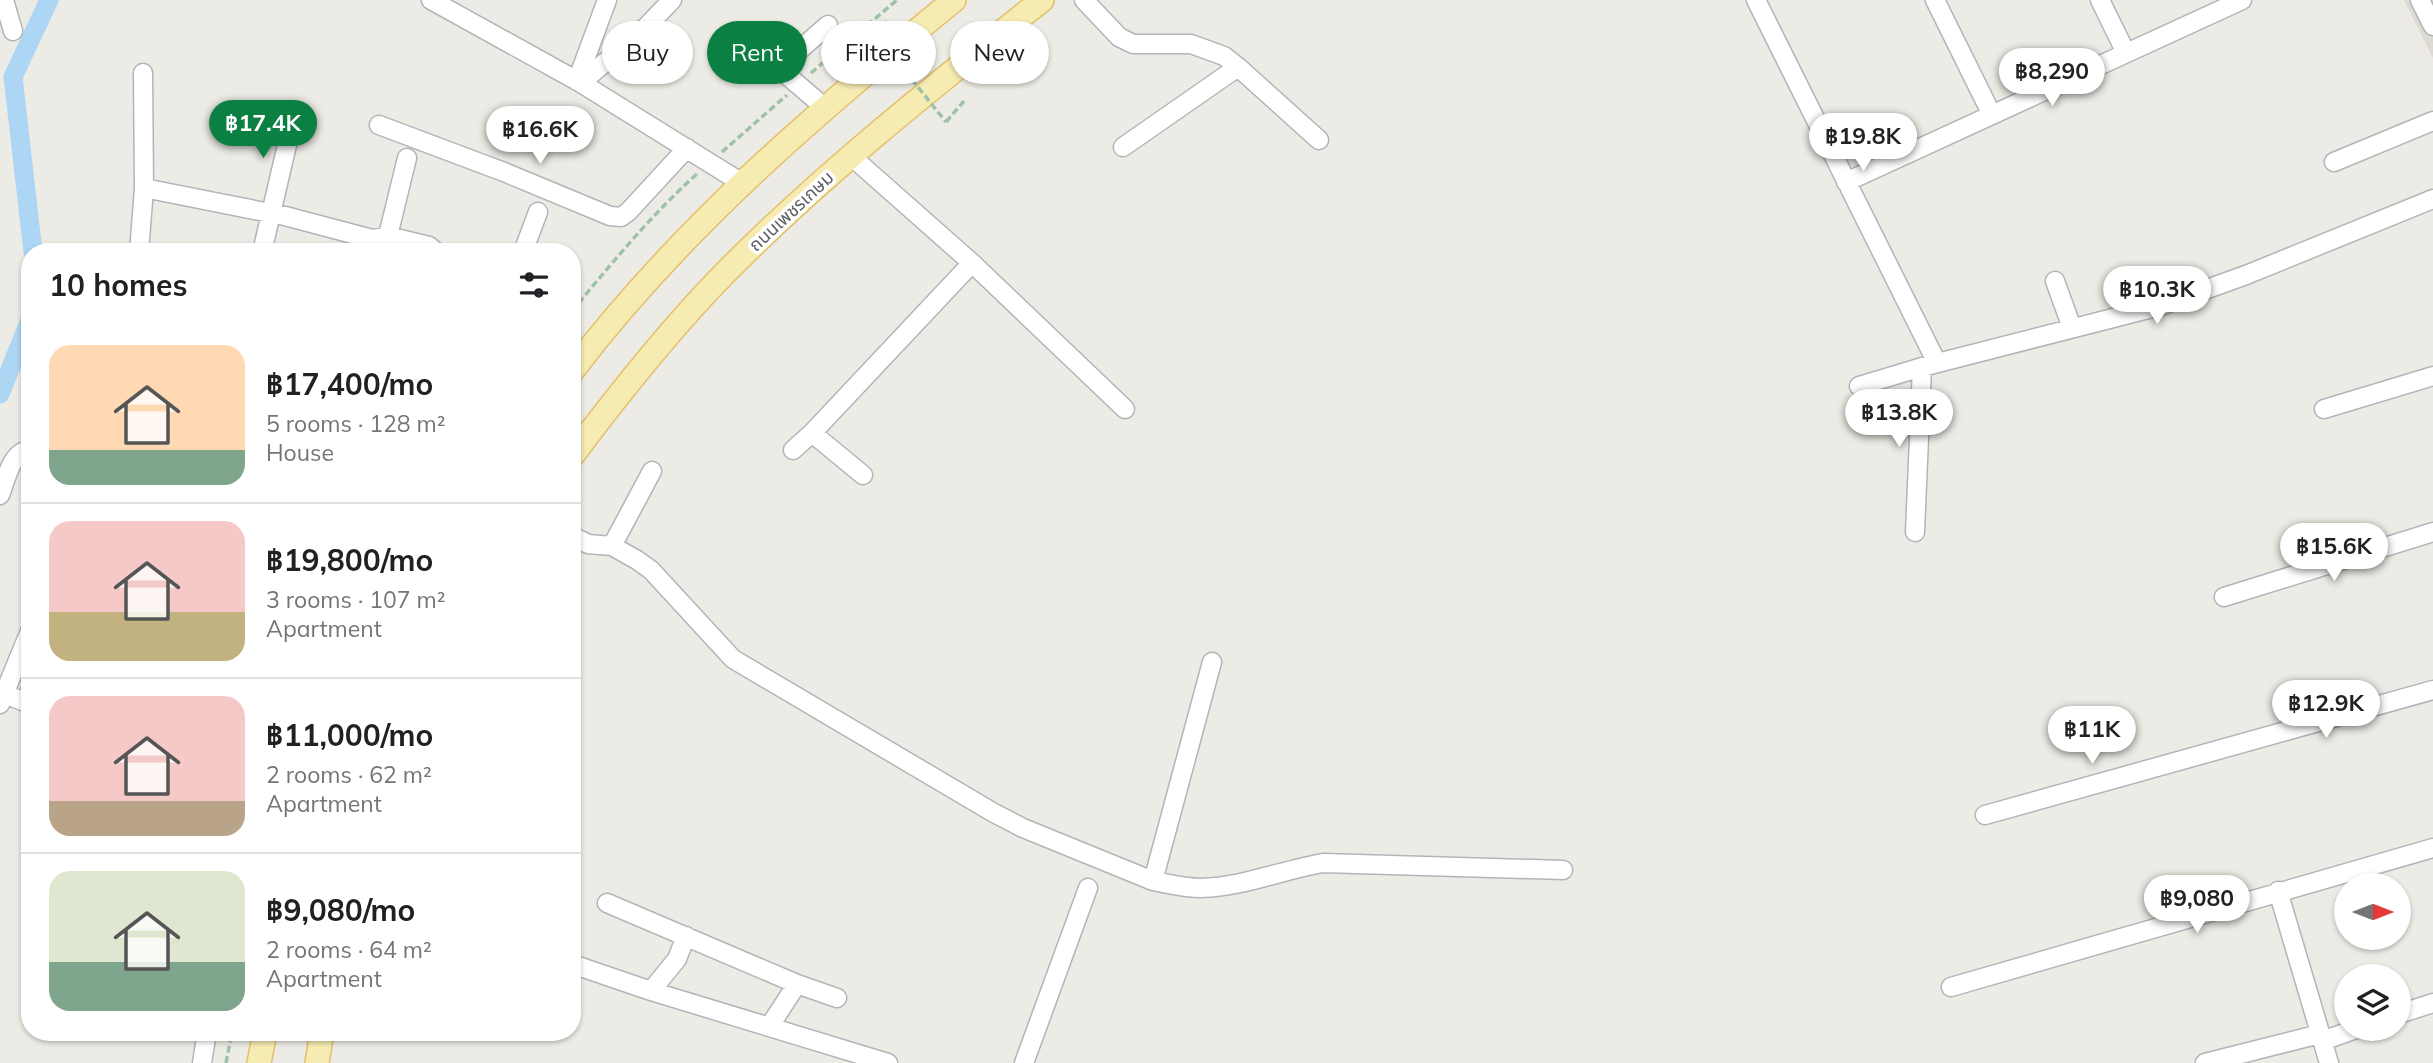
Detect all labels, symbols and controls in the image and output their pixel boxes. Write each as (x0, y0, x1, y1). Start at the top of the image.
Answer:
chip: Buy (602, 21, 693, 84)
chip: Rent (707, 21, 807, 84)
chip: Filters (821, 21, 936, 84)
chip: New (950, 21, 1049, 84)
pin: ฿8,290 (1995, 48, 2109, 108)
text: ฿8,290 (2015, 56, 2089, 85)
pin: ฿17.4K (206, 100, 320, 160)
pin: ฿16.6K (483, 106, 597, 166)
text: ฿17.4K (225, 108, 301, 137)
text: ฿16.6K (502, 114, 578, 143)
pin: ฿19.8K (1806, 114, 1920, 173)
text: ฿19.8K (1825, 121, 1901, 150)
street label: ถนนเพชรเกษม (744, 166, 838, 256)
text: 10 homes (49, 266, 188, 304)
icon: filters (515, 266, 553, 304)
pin: ฿10.3K (2100, 266, 2214, 326)
text: ฿10.3K (2119, 274, 2195, 303)
text: ฿17,400/mo (266, 365, 433, 403)
icon: home (105, 373, 189, 457)
pin: ฿13.8K (1842, 390, 1956, 449)
text: ฿13.8K (1861, 397, 1937, 426)
text: 5 rooms · 128 m² (266, 409, 446, 438)
text: House (266, 438, 334, 467)
pin: ฿15.6K (2277, 524, 2391, 583)
text: ฿15.6K (2296, 531, 2372, 560)
text: ฿19,800/mo (266, 541, 433, 579)
icon: home (105, 549, 189, 633)
text: 3 rooms · 107 m² (266, 585, 446, 614)
text: Apartment (266, 614, 382, 643)
pin: ฿12.9K (2269, 680, 2383, 740)
text: ฿12.9K (2288, 688, 2364, 717)
pin: ฿11K (2051, 706, 2133, 766)
text: ฿11K (2064, 714, 2120, 743)
text: ฿11,000/mo (266, 716, 433, 754)
icon: home (105, 724, 189, 808)
text: 2 rooms · 62 m² (266, 760, 432, 789)
text: Apartment (266, 789, 382, 818)
north arrow (2334, 873, 2412, 950)
map controls (2334, 873, 2411, 1041)
pin: ฿9,080 (2140, 876, 2254, 935)
text: ฿9,080 (2160, 883, 2234, 912)
text: ฿9,080/mo (266, 891, 415, 929)
icon: home (105, 899, 189, 983)
text: 2 rooms · 64 m² (266, 935, 432, 964)
text: Apartment (266, 964, 382, 993)
button: layers (2334, 964, 2411, 1041)

